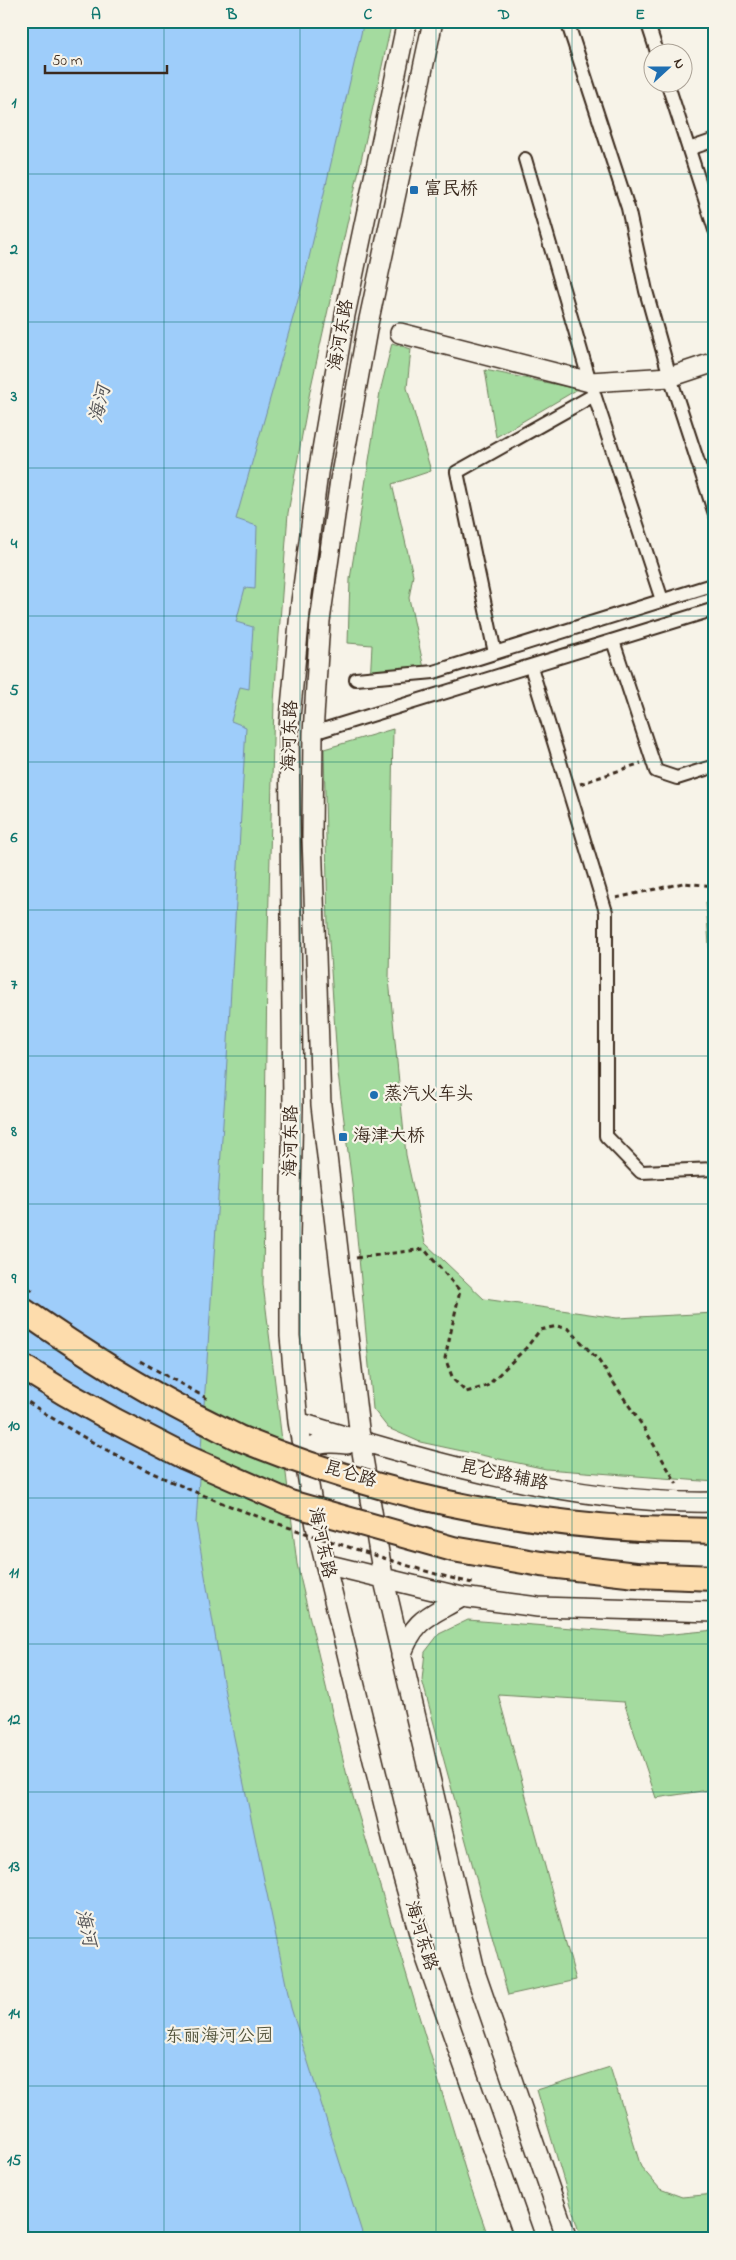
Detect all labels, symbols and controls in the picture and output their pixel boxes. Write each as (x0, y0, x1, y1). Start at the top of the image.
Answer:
text: A (91, 3, 101, 27)
text: B (226, 3, 238, 27)
text: C (364, 3, 373, 27)
text: D (497, 3, 510, 27)
text: E (635, 3, 645, 27)
scale bar (45, 42, 168, 74)
north arrow (644, 42, 694, 92)
text: 50 m (52, 50, 83, 72)
text: N (667, 56, 690, 72)
text: 1 (11, 91, 17, 115)
place label: 富民桥 (424, 177, 478, 203)
marker: 富民桥 (408, 184, 420, 196)
text: 2 (9, 238, 18, 262)
street label: 海河东路 (323, 297, 361, 373)
water label: 海河 (84, 380, 119, 426)
text: 3 (10, 385, 18, 409)
text: 4 (10, 532, 18, 556)
text: 5 (9, 679, 19, 703)
street label: 海河东路 (277, 700, 305, 772)
text: 6 (9, 826, 18, 850)
text: 7 (11, 973, 18, 997)
place label: 蒸汽火车头 (384, 1082, 474, 1108)
marker: 蒸汽火车头 (368, 1089, 380, 1101)
street label: 海河东路 (278, 1105, 306, 1177)
text: 8 (10, 1120, 17, 1144)
place label: 海津大桥 (353, 1124, 425, 1150)
marker: 海津大桥 (337, 1131, 349, 1143)
text: 9 (11, 1267, 17, 1291)
text: 10 (8, 1414, 20, 1438)
street label: 昆仑路辅路 (457, 1454, 551, 1498)
street label: 昆仑路 (320, 1455, 380, 1495)
street label: 海河东路 (301, 1505, 341, 1581)
text: 11 (9, 1561, 20, 1585)
text: 12 (7, 1708, 21, 1732)
text: 13 (8, 1855, 20, 1879)
street label: 海河东路 (397, 1898, 443, 1974)
water label: 海河 (68, 1906, 103, 1952)
text: 14 (8, 2002, 20, 2026)
park label: 东丽海河公园 (165, 2024, 273, 2050)
text: 15 (7, 2149, 22, 2173)

